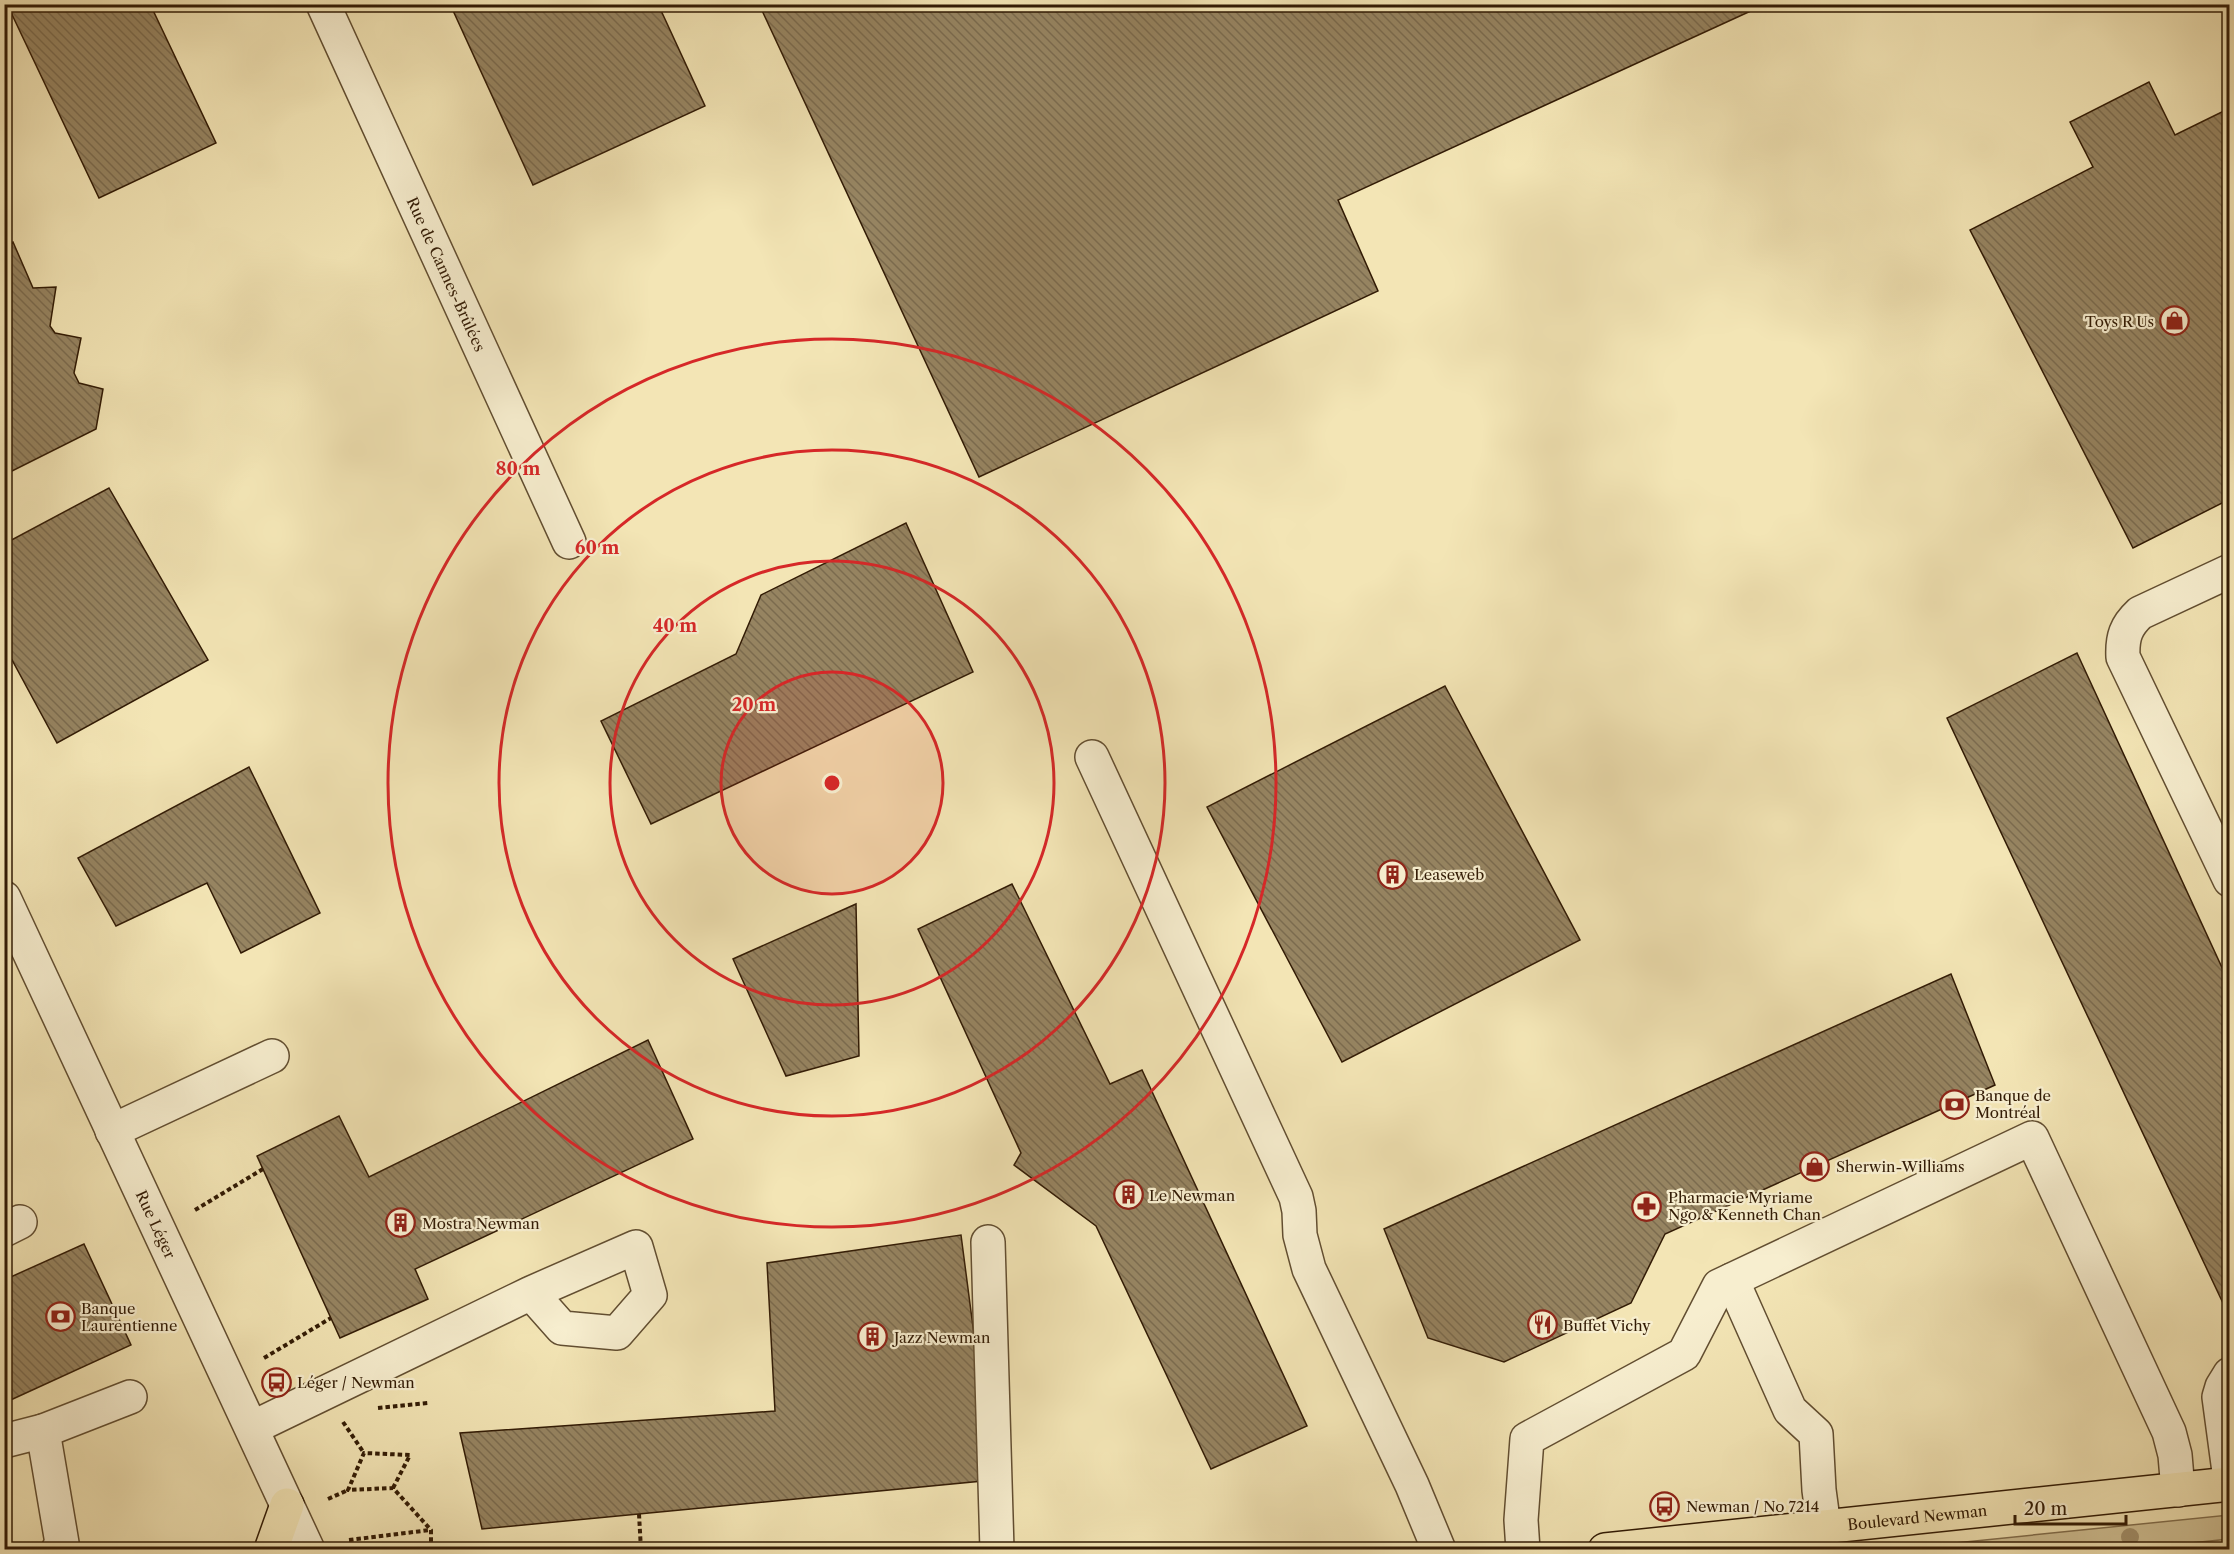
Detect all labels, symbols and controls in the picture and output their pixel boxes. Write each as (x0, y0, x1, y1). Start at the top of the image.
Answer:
street label: Rue de Cannes-Brûlées (403, 194, 490, 354)
shop icon: Toys R Us (2159, 305, 2191, 337)
place label: Toys R Us (2085, 312, 2154, 331)
text: 80 m (495, 458, 541, 480)
text: 60 m (575, 537, 619, 559)
text: 40 m (653, 615, 697, 637)
text: 20 m (732, 694, 776, 716)
centre of rings (822, 773, 842, 793)
building icon: Leaseweb (1377, 858, 1409, 890)
place label: Leaseweb (1414, 865, 1484, 884)
place label: Banque de Montréal (1975, 1086, 2051, 1122)
bank icon: Banque de Montréal (1938, 1088, 1970, 1120)
shop icon: Sherwin-Williams (1799, 1150, 1831, 1182)
place label: Sherwin-Williams (1836, 1157, 1964, 1176)
building icon: Le Newman (1112, 1179, 1144, 1211)
place label: Le Newman (1149, 1186, 1236, 1205)
street label: Rue Léger (132, 1187, 181, 1262)
place label: Pharmacie Myriame Ngo & Kenneth Chan (1668, 1188, 1822, 1224)
pharmacy icon: Pharmacie Myriame Ngo & Kenneth Chan (1631, 1190, 1663, 1222)
building icon: Mostra Newman (385, 1207, 417, 1239)
place label: Mostra Newman (422, 1214, 540, 1233)
place label: Banque Laurentienne (81, 1299, 177, 1335)
bank icon: Banque Laurentienne (44, 1301, 76, 1333)
restaurant icon: Buffet Vichy (1526, 1309, 1558, 1341)
place label: Buffet Vichy (1563, 1316, 1651, 1335)
building icon: Jazz Newman (857, 1321, 889, 1353)
place label: Jazz Newman (892, 1328, 991, 1347)
bus stop icon: Léger / Newman (260, 1366, 292, 1398)
place label: Léger / Newman (297, 1373, 415, 1392)
scale bar (2015, 1488, 2126, 1526)
bus stop icon: Newman / No 7214 (1649, 1490, 1681, 1522)
place label: Newman / No 7214 (1686, 1497, 1819, 1516)
text: 20 m (2024, 1498, 2068, 1520)
street label: Boulevard Newman (1846, 1500, 1989, 1534)

